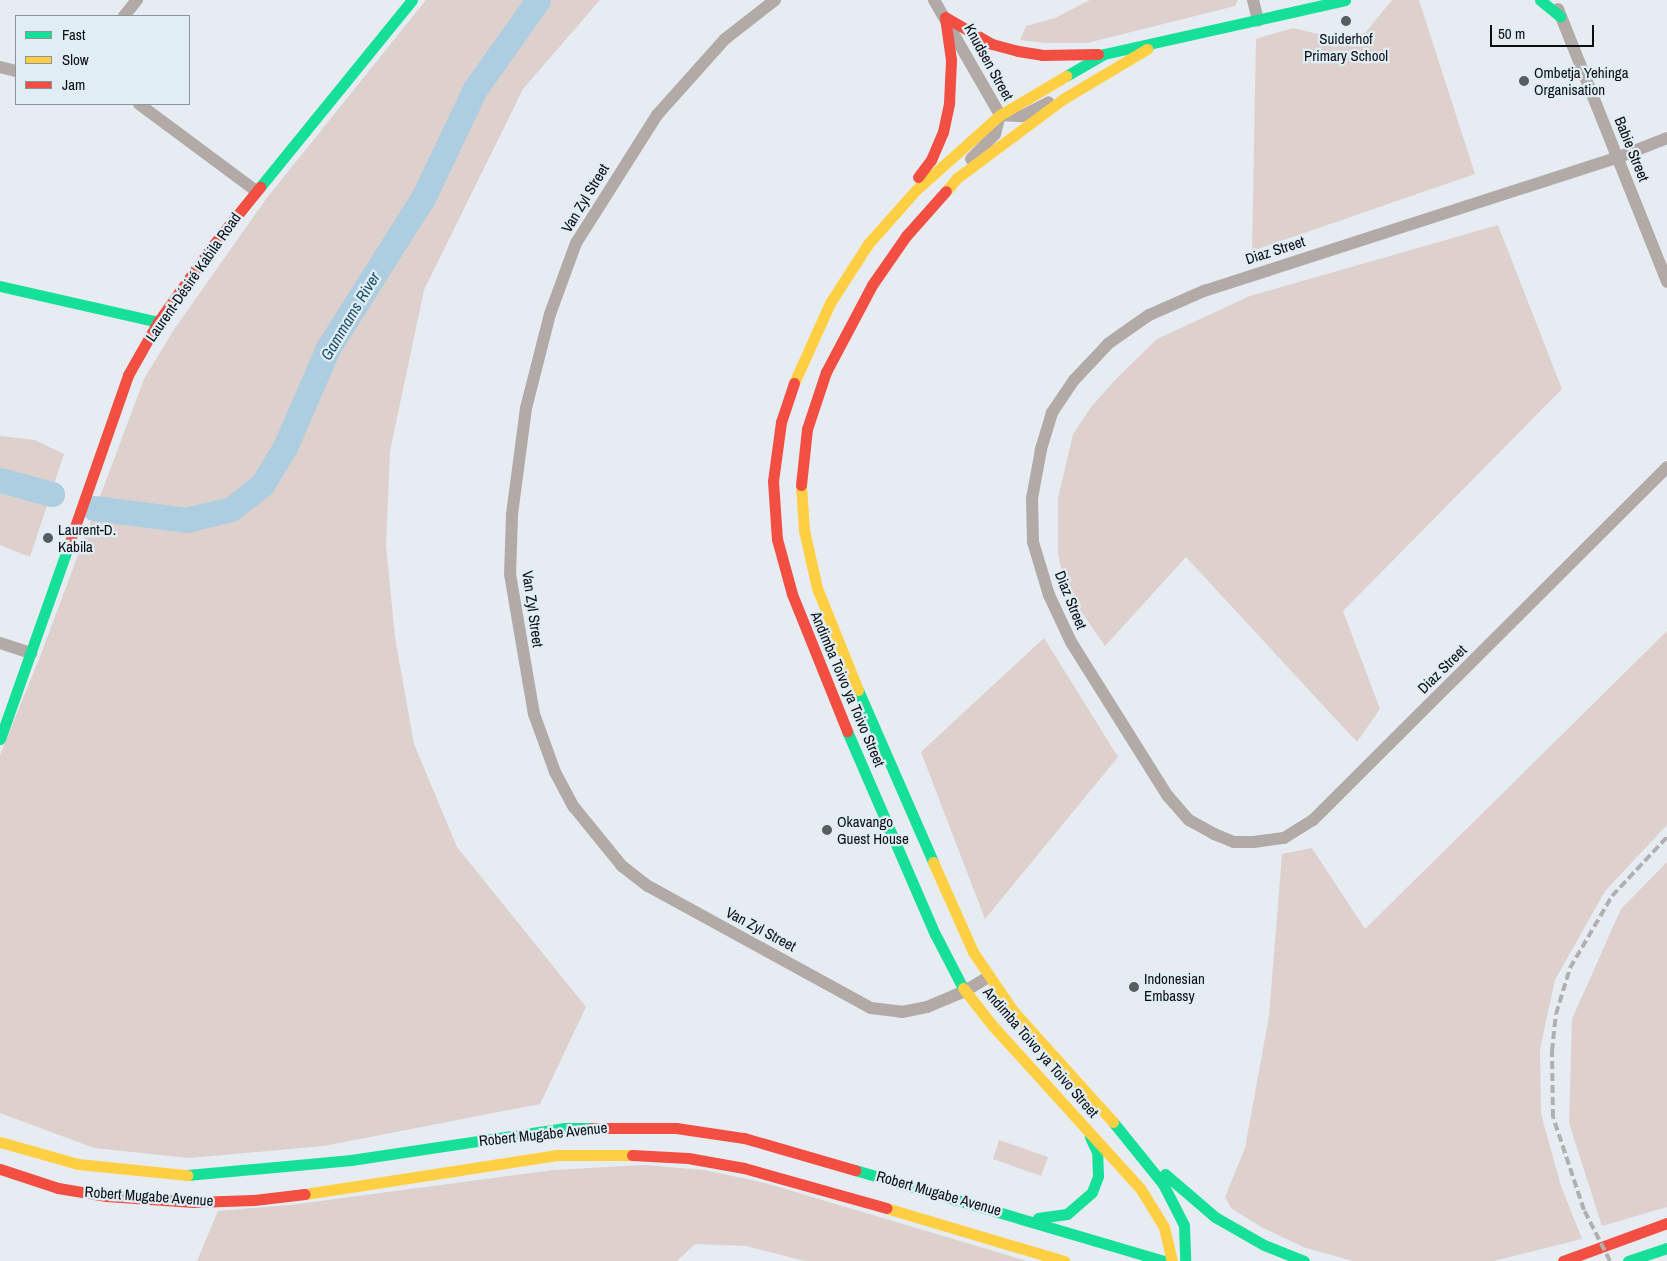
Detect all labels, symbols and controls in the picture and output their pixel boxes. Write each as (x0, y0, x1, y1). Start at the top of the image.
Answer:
legend (15, 15, 190, 105)
marker: Suiderhof Primary School (1340, 15, 1352, 27)
scale bar (1492, 15, 1596, 47)
street label: Knudsen Street (961, 21, 1017, 103)
text: 50 m (1498, 23, 1525, 44)
text: Fast (62, 24, 85, 45)
place label: Suiderhof Primary School (1304, 29, 1388, 64)
text: Slow (62, 49, 89, 70)
place label: Ombetja Yehinga Organisation (1534, 63, 1629, 98)
text: Jam (62, 74, 85, 95)
marker: Ombetja Yehinga Organisation (1518, 75, 1530, 87)
street label: Babie Street (1611, 114, 1653, 184)
street label: Van Zyl Street (557, 160, 613, 236)
street label: Laurent-Désiré Kabila Road (142, 209, 244, 345)
street label: Diaz Street (1243, 232, 1307, 268)
water label: Gammams River (316, 269, 384, 363)
place label: Laurent-D. Kabila (58, 520, 116, 555)
marker: Laurent-D. Kabila (42, 532, 54, 544)
street label: Diaz Street (1051, 568, 1091, 632)
street label: Van Zyl Street (519, 570, 547, 648)
street label: Andimba Toivo ya Toivo Street (807, 608, 889, 770)
street label: Diaz Street (1414, 641, 1470, 697)
place label: Okavango Guest House (837, 812, 909, 847)
marker: Okavango Guest House (821, 824, 833, 836)
street label: Van Zyl Street (723, 903, 799, 955)
place label: Indonesian Embassy (1144, 969, 1205, 1004)
marker: Indonesian Embassy (1128, 981, 1140, 993)
street label: Andimba Toivo ya Toivo Street (979, 983, 1103, 1121)
street label: Robert Mugabe Avenue (478, 1118, 608, 1150)
street label: Robert Mugabe Avenue (874, 1166, 1004, 1220)
street label: Robert Mugabe Avenue (84, 1182, 214, 1210)

